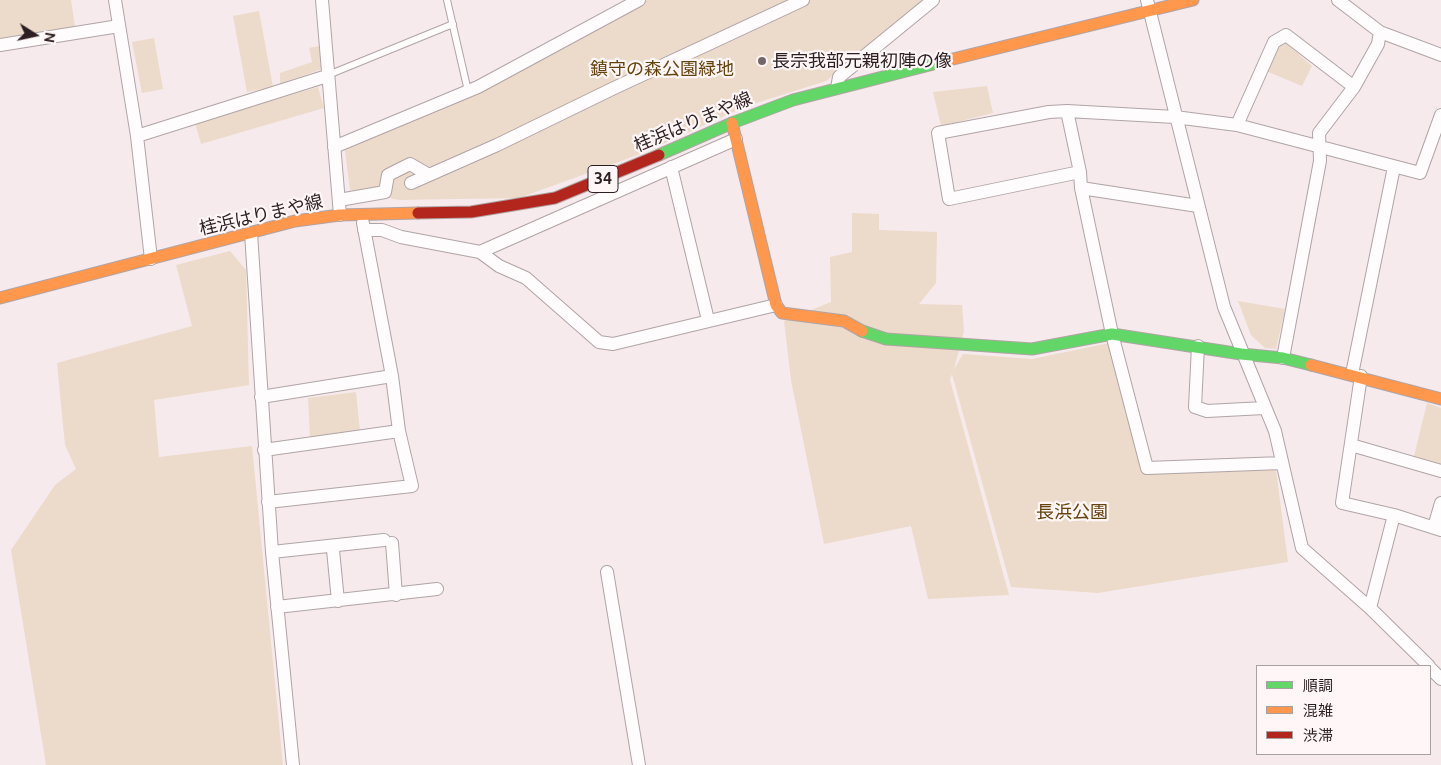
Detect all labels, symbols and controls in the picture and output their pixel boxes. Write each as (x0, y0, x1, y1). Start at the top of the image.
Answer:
north arrow (10, 10, 60, 60)
text: N (41, 31, 59, 44)
place label: 長宗我部元親初陣の像 (772, 50, 952, 72)
marker: 長宗我部元親初陣の像 (756, 55, 768, 67)
park label: 鎮守の森公園緑地 (590, 58, 734, 80)
street label: 桂浜はりまや線 (631, 87, 755, 157)
road number: 34 (588, 165, 618, 192)
street label: 桂浜はりまや線 (197, 190, 325, 240)
park label: 長浜公園 (1036, 501, 1108, 523)
legend (1256, 665, 1431, 755)
text: 順調 (1303, 677, 1333, 694)
text: 混雑 (1303, 702, 1333, 719)
text: 渋滞 (1303, 727, 1333, 744)

